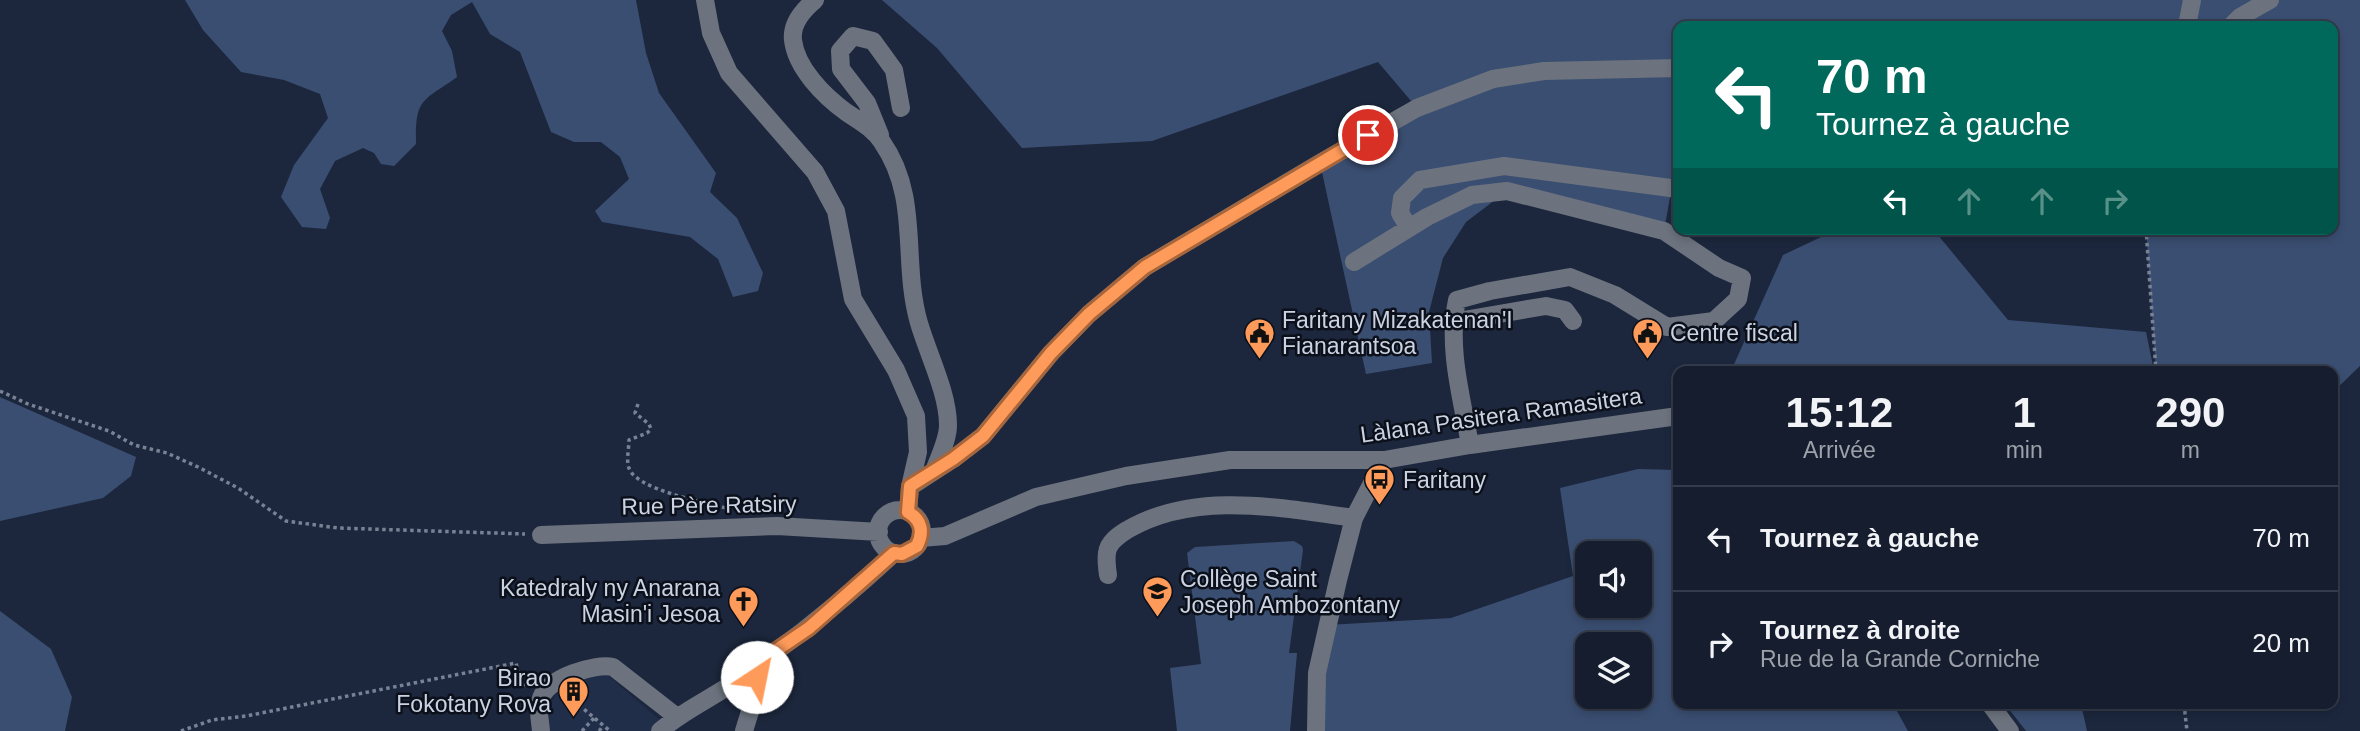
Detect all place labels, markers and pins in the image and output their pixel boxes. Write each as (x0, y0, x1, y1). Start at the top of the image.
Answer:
pin (1338, 105, 1398, 165)
place label: Faritany Mizakatenan'I Fianarantsoa (1282, 307, 1513, 359)
public building icon: Faritany Mizakatenan'I Fianarantsoa (1242, 316, 1276, 360)
public building icon: Centre fiscal (1630, 316, 1664, 360)
place label: Centre fiscal (1670, 320, 1798, 346)
bus stop icon: Faritany (1363, 463, 1397, 507)
place label: Faritany (1403, 467, 1487, 493)
place label: Collège Saint Joseph Ambozontany (1180, 566, 1400, 618)
place label: Katedraly ny Anarana Masin'i Jesoa (500, 575, 720, 627)
school or university icon: Collège Saint Joseph Ambozontany (1140, 575, 1174, 619)
church icon: Katedraly ny Anarana Masin'i Jesoa (726, 584, 760, 628)
place label: Birao Fokotany Rova (396, 665, 551, 717)
building icon: Birao Fokotany Rova (557, 674, 591, 718)

